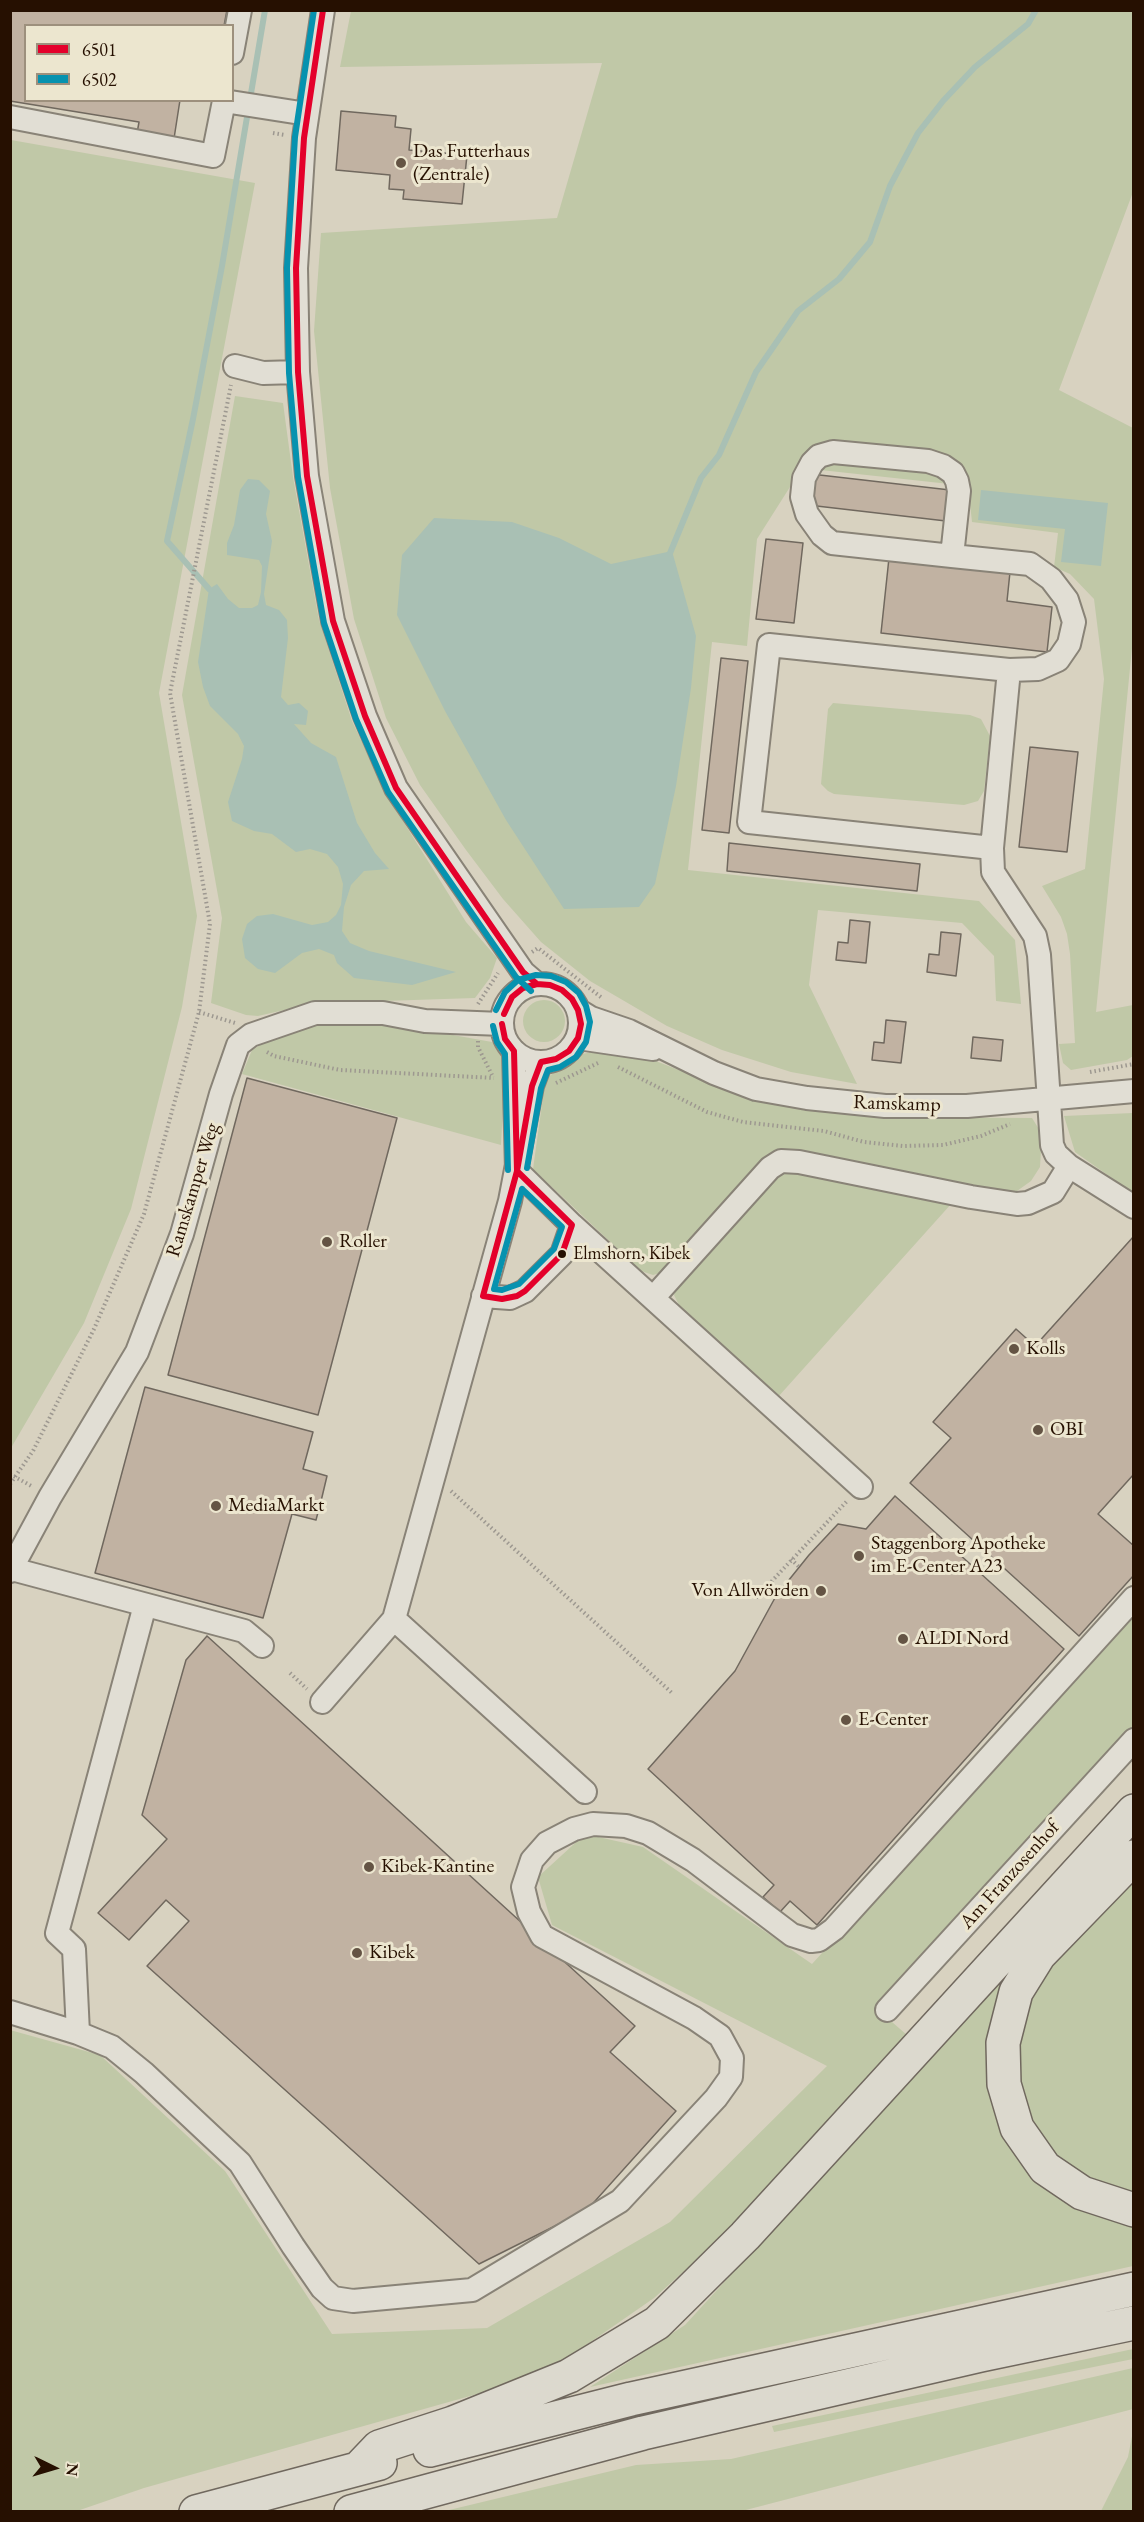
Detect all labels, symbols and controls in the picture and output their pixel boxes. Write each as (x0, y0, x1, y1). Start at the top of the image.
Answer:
legend (24, 24, 234, 102)
text: 6501 (82, 38, 117, 61)
text: 6502 (82, 68, 117, 91)
place label: Das Futterhaus (Zentrale) (413, 140, 530, 187)
marker: Das Futterhaus (Zentrale) (394, 156, 408, 170)
street label: Ramskamp (853, 1090, 941, 1118)
street label: Ramskamper Weg (161, 1120, 225, 1260)
place label: Roller (339, 1230, 387, 1254)
marker: Roller (320, 1235, 334, 1249)
place label: Elmshorn, Kibek (573, 1243, 690, 1265)
marker: Elmshorn, Kibek (556, 1248, 568, 1260)
place label: Kolls (1026, 1337, 1065, 1361)
marker: Kolls (1007, 1342, 1021, 1356)
place label: OBI (1050, 1418, 1084, 1442)
marker: OBI (1031, 1423, 1045, 1437)
place label: MediaMarkt (228, 1494, 324, 1518)
marker: MediaMarkt (209, 1499, 223, 1513)
place label: Staggenborg Apotheke im E-Center A23 (871, 1532, 1046, 1579)
marker: Staggenborg Apotheke im E-Center A23 (852, 1549, 866, 1563)
place label: Von Allwörden (691, 1579, 809, 1603)
marker: Von Allwörden (814, 1584, 828, 1598)
place label: ALDI Nord (915, 1627, 1009, 1651)
marker: ALDI Nord (896, 1632, 910, 1646)
place label: E-Center (858, 1708, 928, 1732)
marker: E-Center (839, 1713, 853, 1727)
street label: Am Franzosenhof (955, 1816, 1065, 1934)
place label: Kibek-Kantine (381, 1855, 494, 1879)
marker: Kibek-Kantine (362, 1860, 376, 1874)
place label: Kibek (369, 1941, 415, 1965)
marker: Kibek (350, 1946, 364, 1960)
north arrow (24, 2438, 84, 2498)
text: N (61, 2462, 83, 2477)

